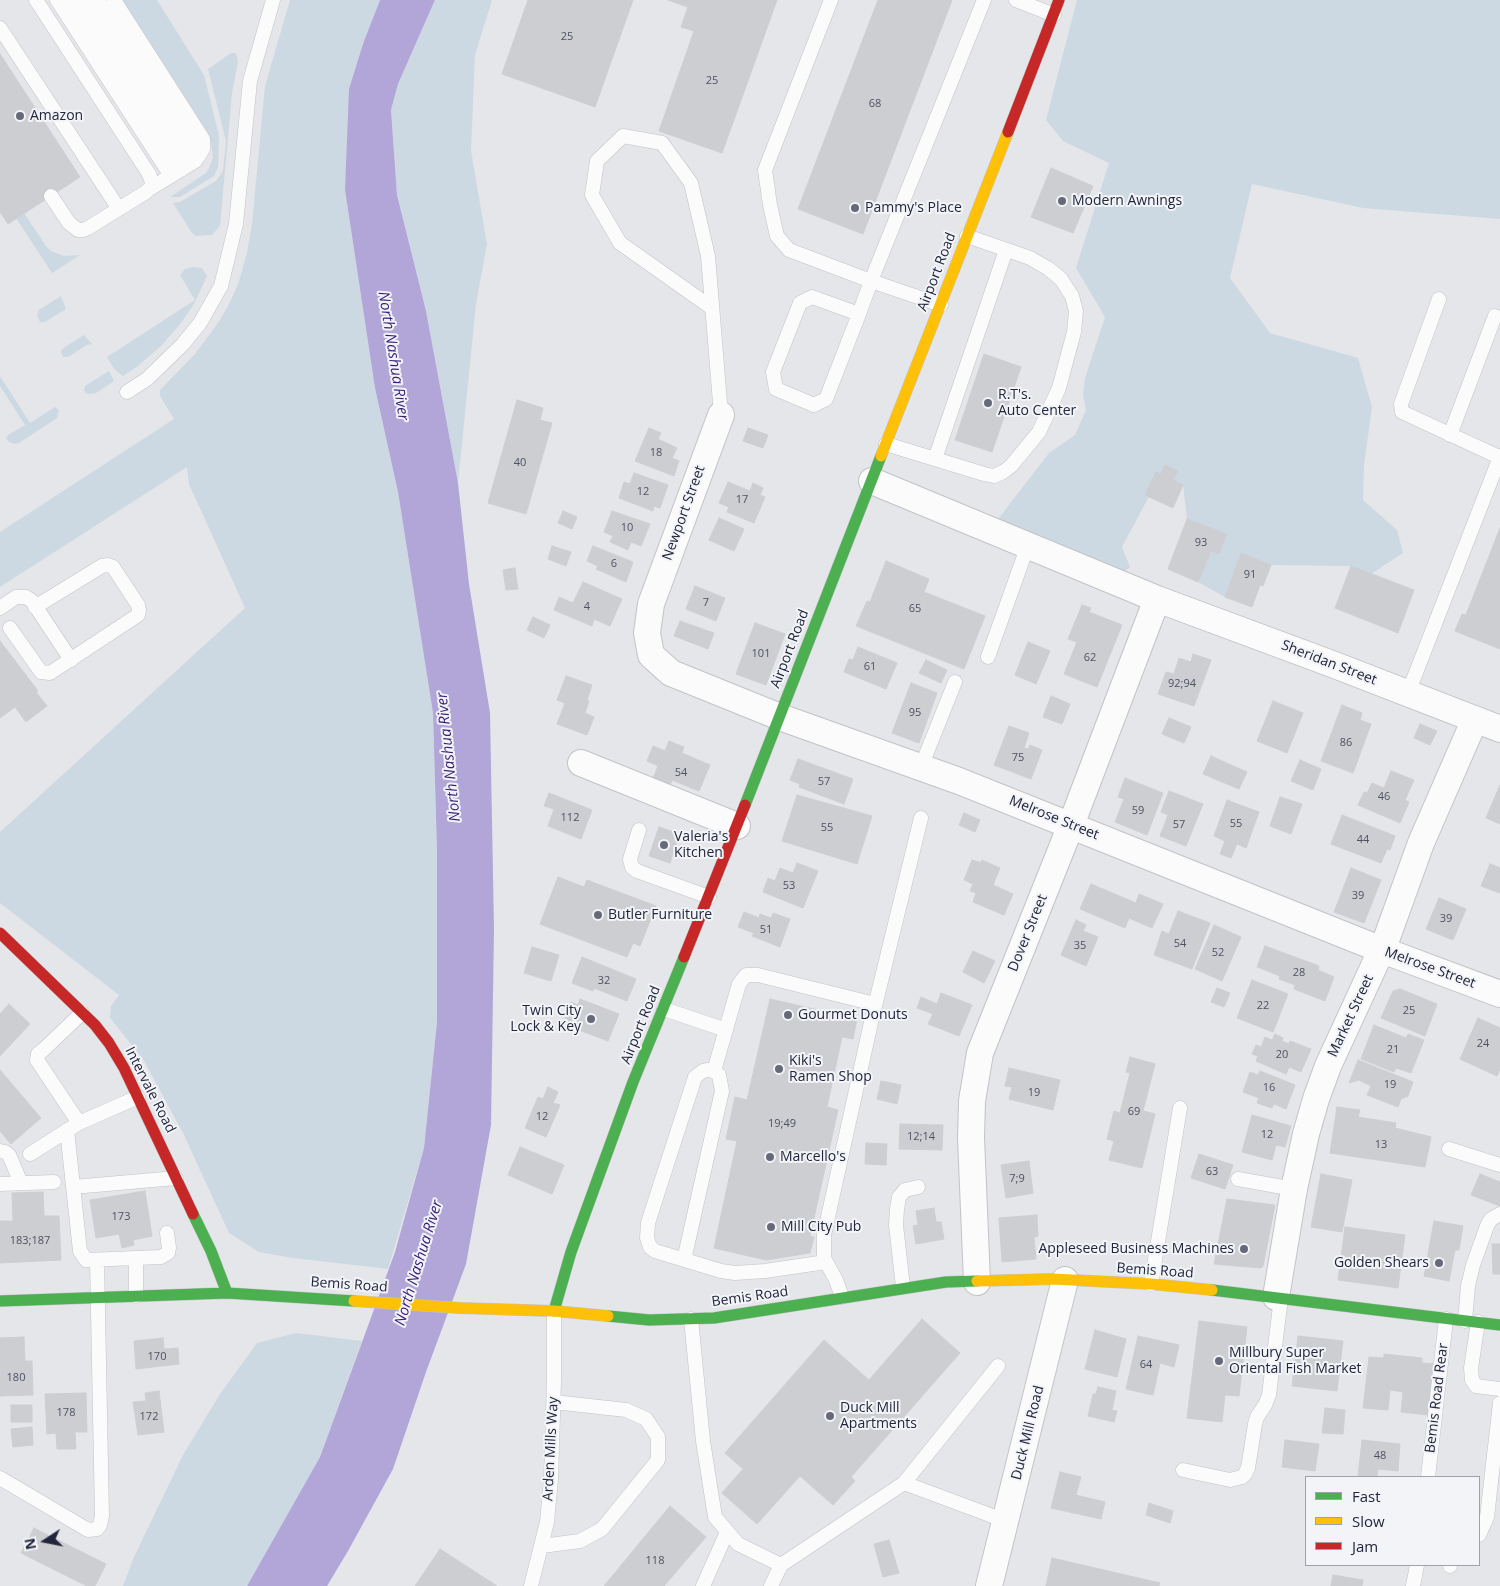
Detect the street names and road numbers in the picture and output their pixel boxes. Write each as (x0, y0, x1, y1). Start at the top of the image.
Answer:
street label: Airport Road (914, 230, 960, 314)
street label: Newport Street (659, 463, 709, 563)
street label: Airport Road (767, 607, 813, 691)
street label: Sheridan Street (1279, 637, 1379, 689)
street label: Melrose Street (1007, 792, 1101, 844)
street label: Dover Street (1005, 892, 1051, 974)
street label: Melrose Street (1382, 944, 1478, 992)
street label: Market Street (1325, 972, 1377, 1060)
street label: Airport Road (618, 983, 664, 1067)
street label: Intervale Road (121, 1044, 179, 1136)
street label: Bemis Road (1116, 1260, 1194, 1282)
street label: Bemis Road (310, 1274, 388, 1296)
street label: Bemis Road (711, 1283, 789, 1311)
street label: Bemis Road Rear (1422, 1342, 1452, 1454)
street label: Duck Mill Road (1008, 1384, 1048, 1482)
street label: Arden Mills Way (540, 1396, 562, 1502)

